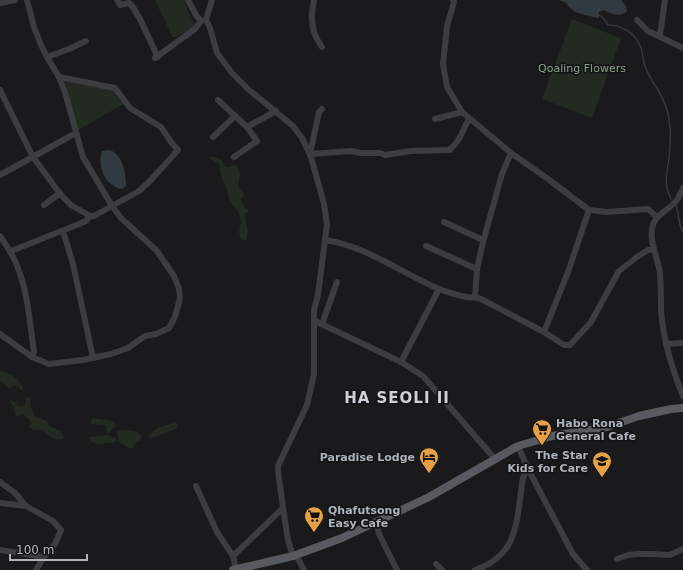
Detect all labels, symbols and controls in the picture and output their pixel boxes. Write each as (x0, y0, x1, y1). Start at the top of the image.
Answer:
park label: Qoaling Flowers (538, 62, 626, 75)
district label: HA SEOLI II (344, 389, 450, 407)
place label: Habo Rona General Cafe (556, 417, 636, 443)
supermarket icon: Habo Rona General Cafe (531, 418, 553, 446)
hotel icon: Paradise Lodge (418, 446, 440, 474)
place label: The Star Kids for Care (507, 449, 589, 475)
school or university icon: The Star Kids for Care (591, 450, 613, 478)
place label: Paradise Lodge (320, 451, 415, 464)
place label: Qhafutsong Easy Cafe (328, 504, 400, 530)
supermarket icon: Qhafutsong Easy Cafe (303, 505, 325, 533)
scale bar (10, 536, 87, 562)
text: 100 m (16, 543, 54, 557)

